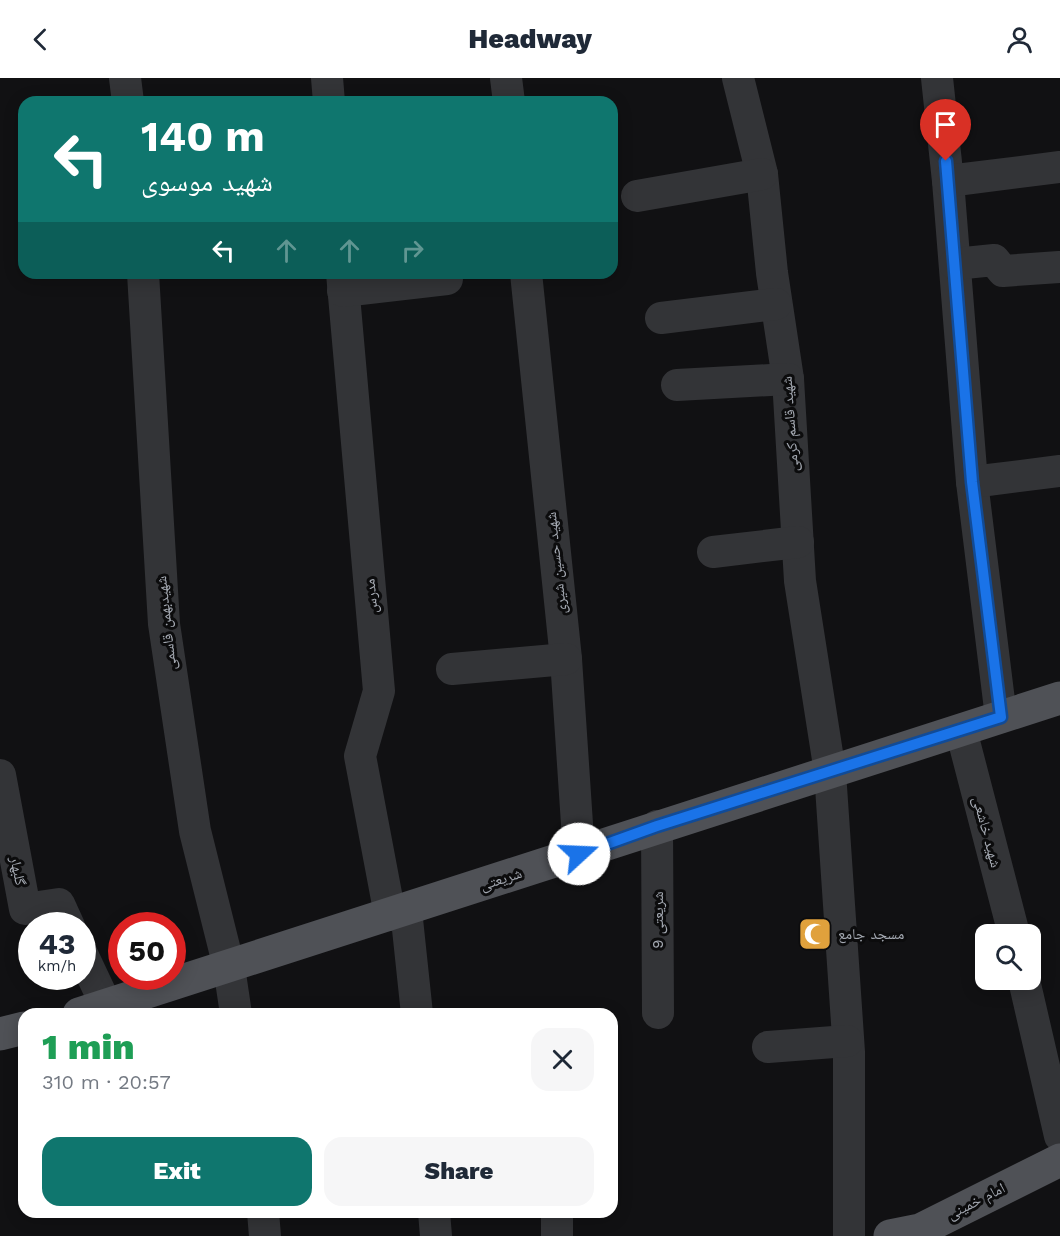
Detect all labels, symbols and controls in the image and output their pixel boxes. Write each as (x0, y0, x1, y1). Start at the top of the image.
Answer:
icon: back (24, 23, 57, 56)
text: Headway (468, 23, 592, 55)
icon: person (1003, 23, 1036, 56)
pin (920, 99, 971, 161)
icon: arrive (929, 108, 962, 141)
text: 140 m (141, 112, 265, 161)
icon: left (42, 120, 120, 198)
text: شهید موسوی (141, 166, 273, 198)
icon: left (207, 234, 240, 267)
icon: ahead (270, 234, 303, 267)
icon: ahead (333, 234, 366, 267)
icon: right (396, 234, 429, 267)
street label: شهید قاسم کرمی (778, 375, 803, 472)
street label: شهید حسین شیری (542, 511, 571, 615)
street label: شهیدبهمن قاسمی (152, 575, 181, 671)
street label: مدرس (360, 578, 382, 614)
street label: شهید خاشعی (968, 794, 1005, 870)
position arrow (547, 822, 611, 886)
street label: گلبهار (6, 854, 30, 888)
street label: شریعتی (478, 864, 525, 895)
street label: شریعتی 9 (649, 891, 668, 949)
speed limit sign: 50 (108, 912, 186, 990)
mosque icon: مسجد جامع (797, 916, 833, 952)
map controls (975, 924, 1041, 990)
button: search (975, 924, 1041, 990)
place label: مسجد جامع (838, 925, 904, 944)
text: 43 (38, 926, 76, 961)
text: km/h (38, 957, 76, 975)
text: 1 min (42, 1026, 135, 1068)
button: close (531, 1028, 594, 1091)
text: 310 m · 20:57 (42, 1070, 171, 1094)
button: Exit (42, 1137, 312, 1206)
button: Share (324, 1137, 594, 1206)
street label: امام خمینی (944, 1179, 1008, 1224)

